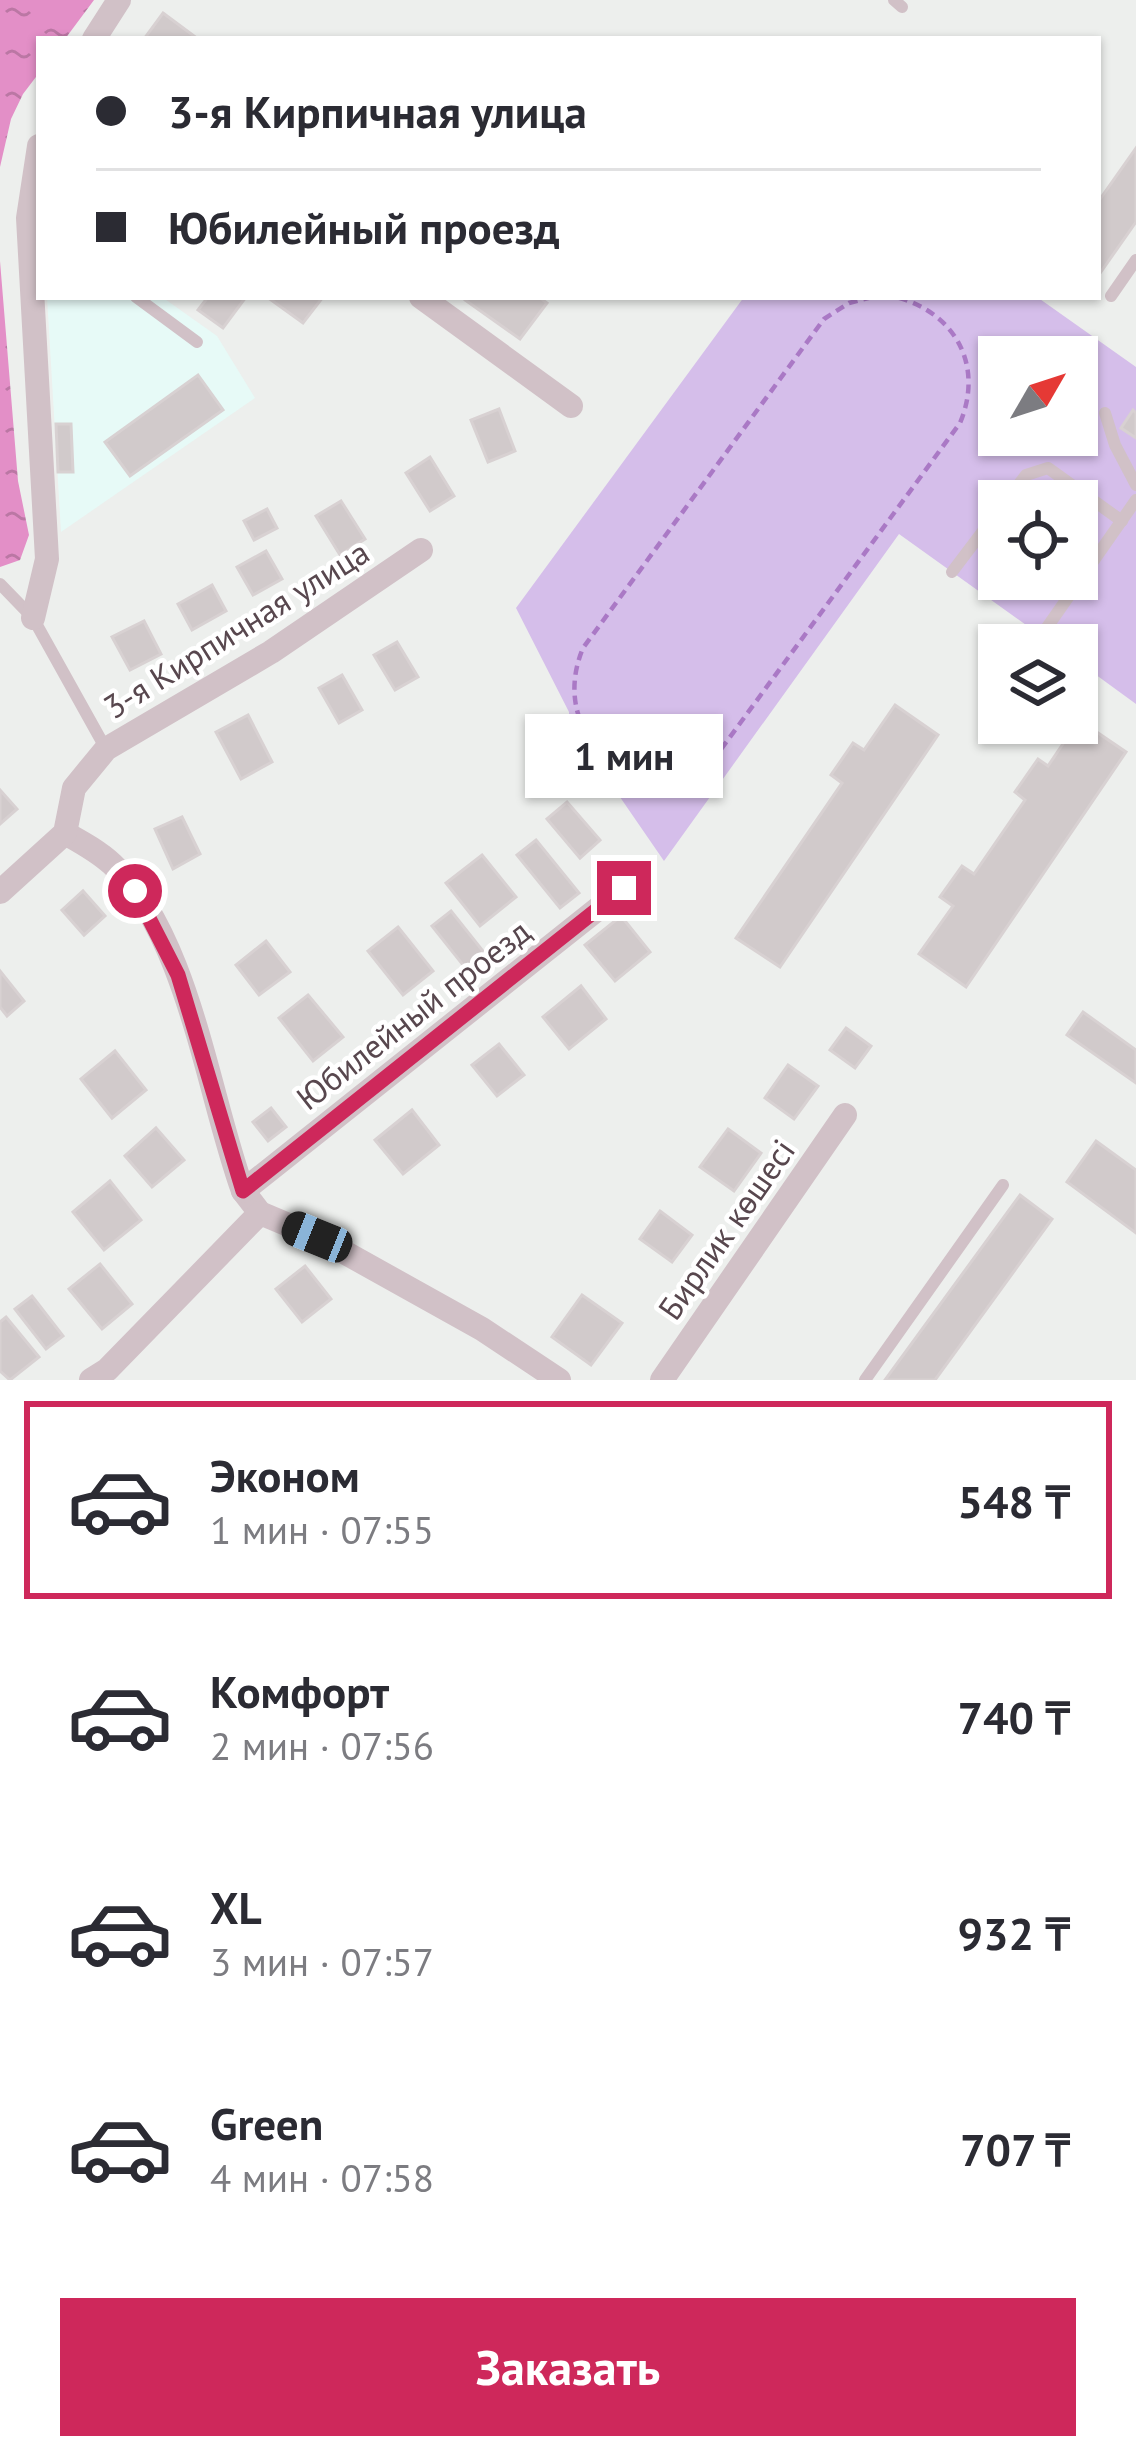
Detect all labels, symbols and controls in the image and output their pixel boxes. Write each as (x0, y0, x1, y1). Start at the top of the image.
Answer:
text: 3-я Кирпичная улица (168, 82, 587, 140)
text: Юбилейный проезд (168, 198, 560, 256)
north arrow (978, 336, 1098, 456)
map controls (978, 336, 1098, 744)
button: locate (978, 480, 1098, 600)
street label: 3-я Кирпичная улица (95, 530, 377, 728)
button: layers (978, 624, 1098, 744)
callout: 1 мин (525, 714, 723, 798)
text: 1 мин (574, 730, 674, 781)
route end (597, 861, 651, 915)
route start (108, 864, 162, 918)
street label: Юбилейный проезд (287, 909, 539, 1119)
street label: Бирлик көшесі (648, 1130, 804, 1328)
car (277, 1207, 357, 1267)
icon: car (66, 1446, 174, 1554)
text: Эконом (210, 1446, 360, 1504)
text: 548 ₸ (957, 1472, 1070, 1530)
text: 1 мин · 07:55 (210, 1504, 434, 1555)
icon: car (66, 1662, 174, 1770)
text: Комфорт (210, 1662, 389, 1720)
text: 740 ₸ (957, 1688, 1070, 1746)
text: 2 мин · 07:56 (210, 1720, 434, 1771)
icon: car (66, 1878, 174, 1986)
text: XL (210, 1878, 262, 1936)
text: 932 ₸ (957, 1904, 1070, 1962)
text: 3 мин · 07:57 (210, 1936, 434, 1987)
icon: car (66, 2094, 174, 2202)
text: Green (210, 2094, 323, 2152)
text: 707 ₸ (960, 2120, 1070, 2178)
text: 4 мин · 07:58 (210, 2152, 434, 2203)
button: Заказать (60, 2298, 1076, 2436)

